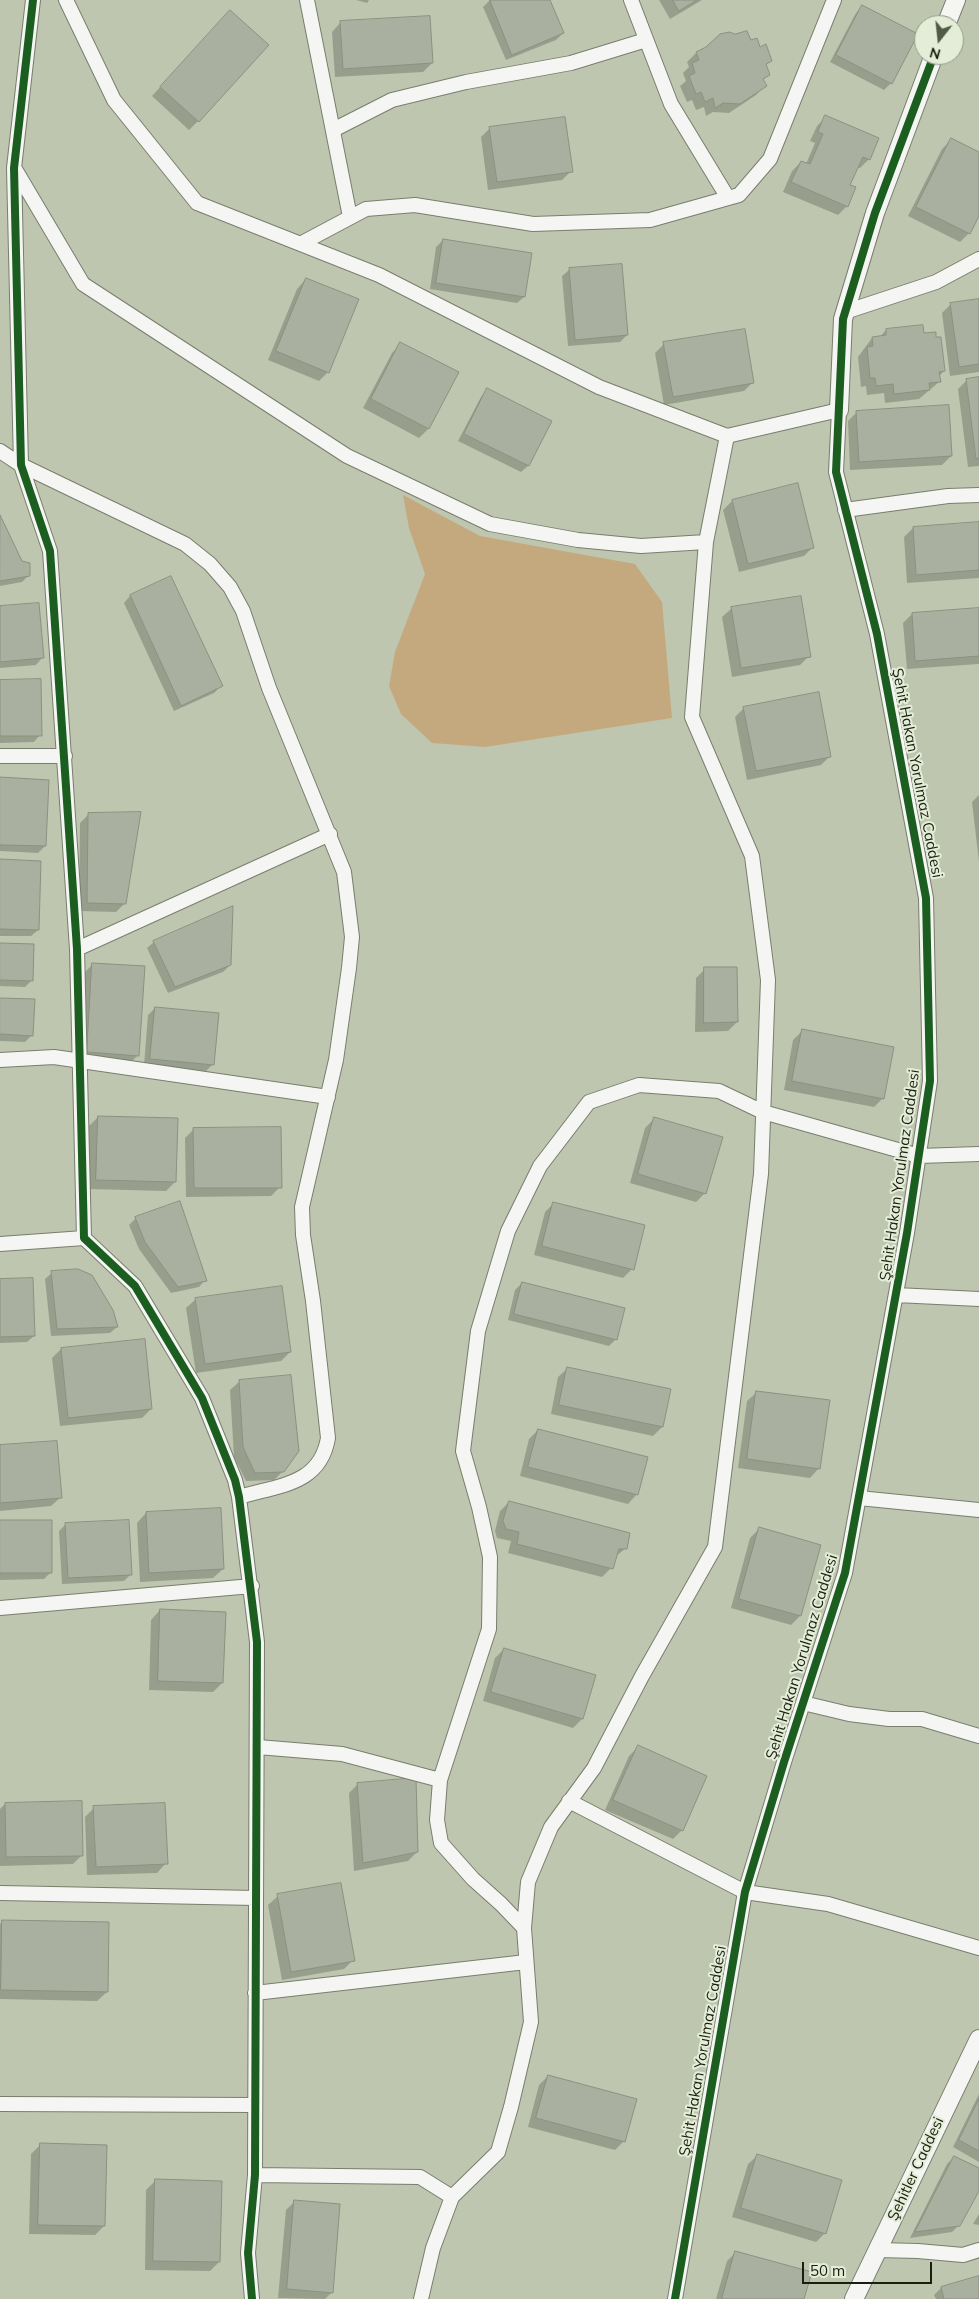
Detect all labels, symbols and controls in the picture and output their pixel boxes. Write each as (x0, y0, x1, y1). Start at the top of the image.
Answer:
north arrow (914, 15, 964, 65)
text: N (928, 43, 943, 64)
street label: Şehit Hakan Yorulmaz Caddesi (888, 667, 946, 879)
street label: Şehit Hakan Yorulmaz Caddesi (876, 1068, 924, 1282)
street label: Şehit Hakan Yorulmaz Caddesi (762, 1552, 842, 1762)
street label: Şehit Hakan Yorulmaz Caddesi (676, 1945, 730, 2157)
street label: Şehitler Caddesi (884, 2114, 948, 2224)
scale bar (804, 2252, 934, 2284)
text: 50 m (810, 2261, 845, 2280)

